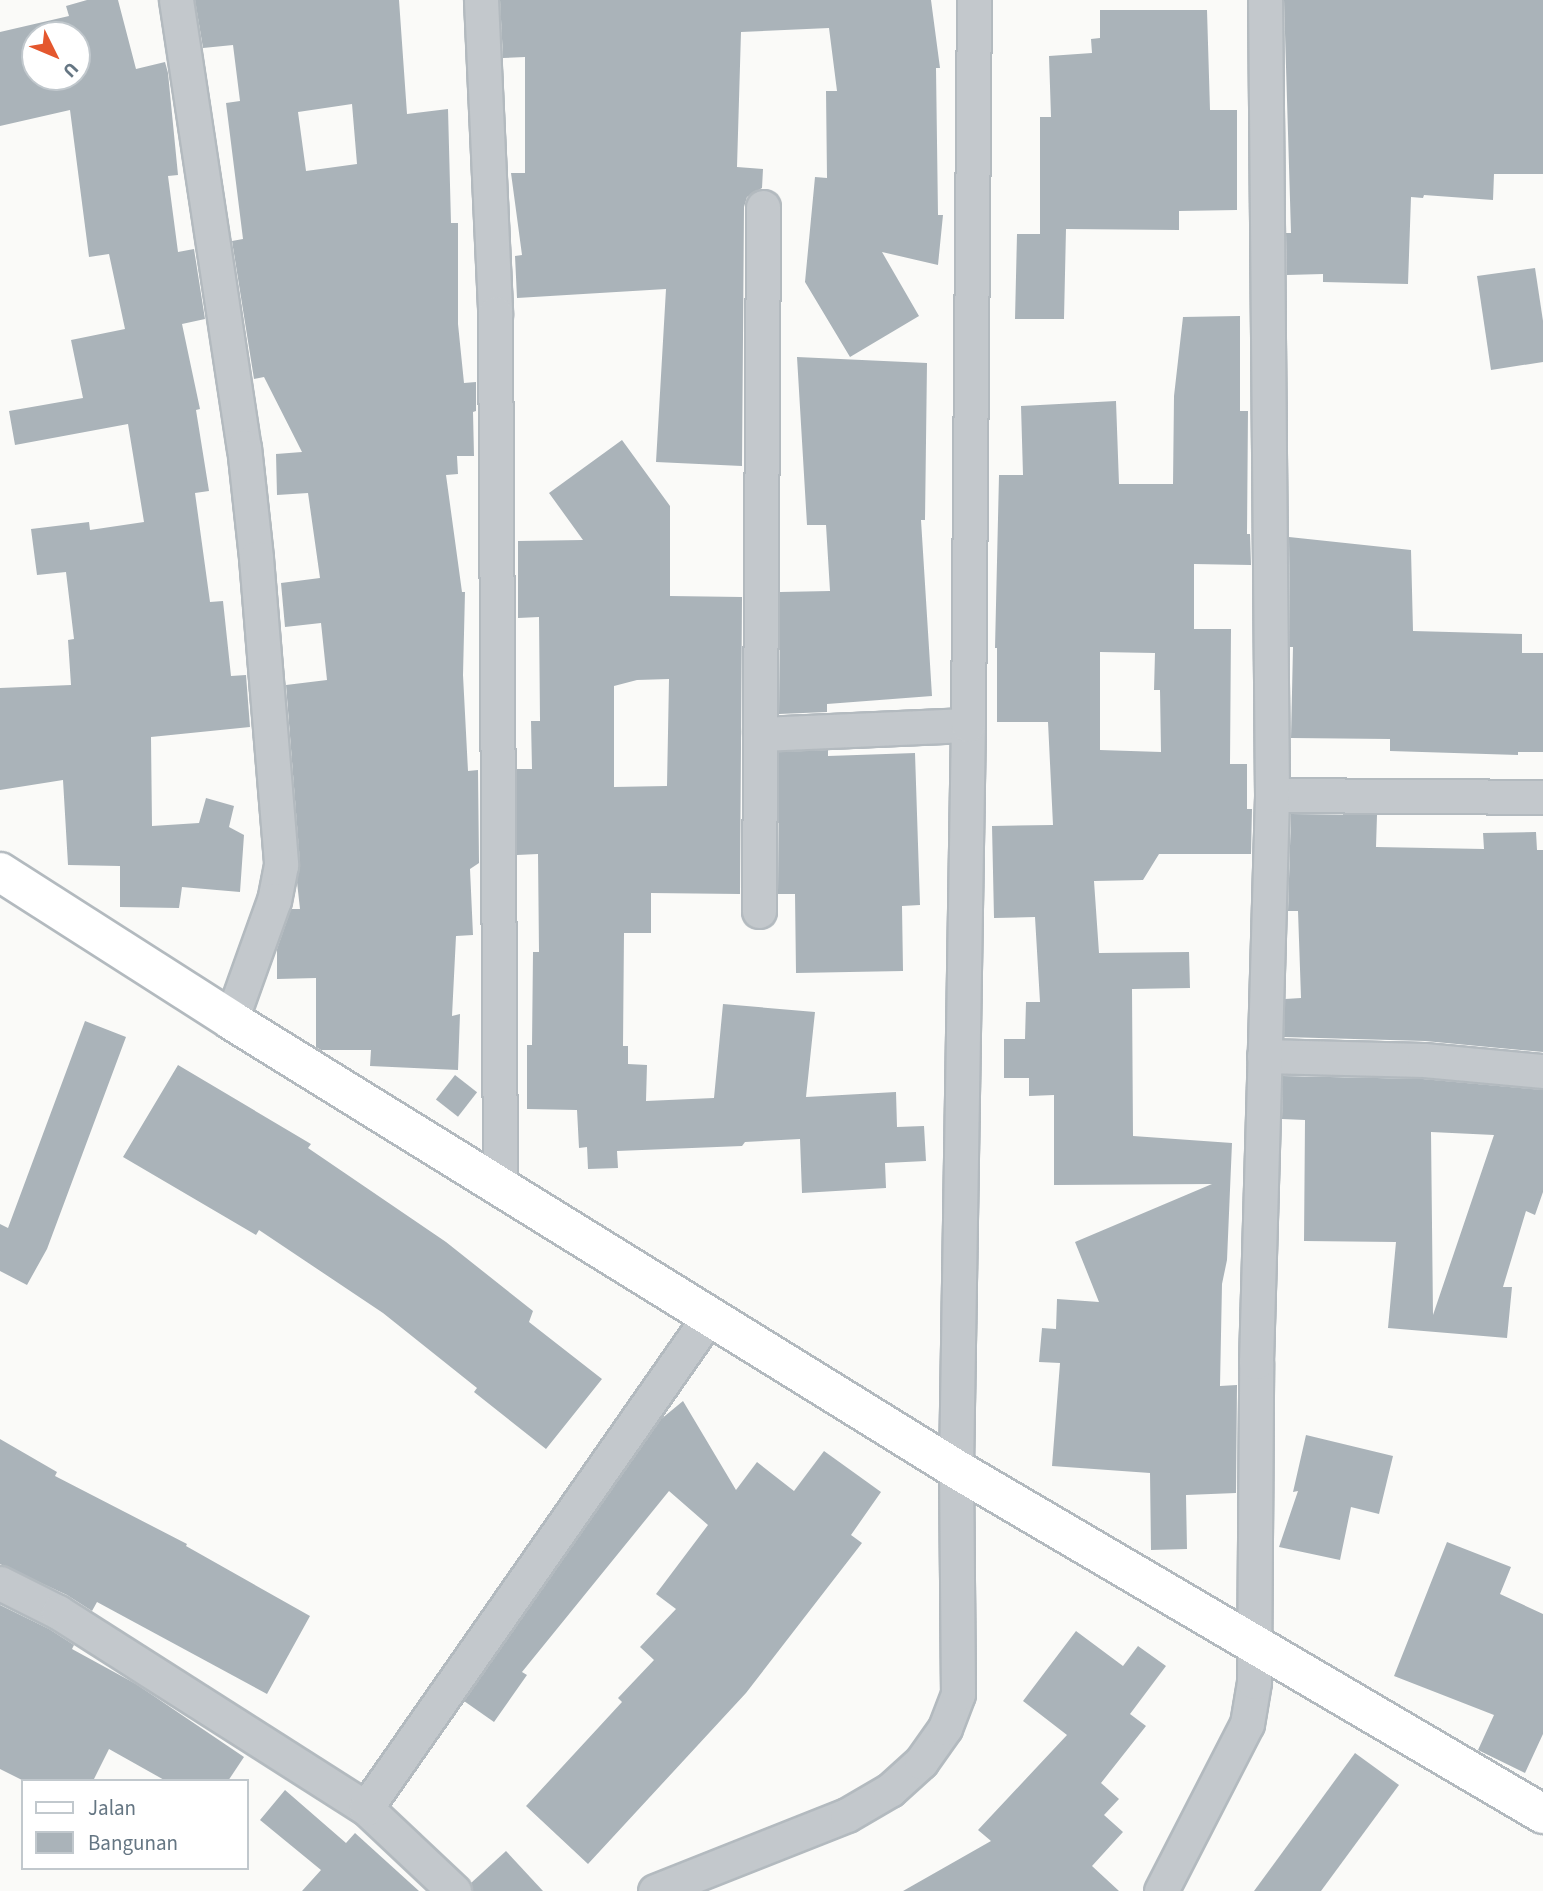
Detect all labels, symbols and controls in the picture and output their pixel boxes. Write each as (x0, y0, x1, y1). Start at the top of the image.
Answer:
north arrow (21, 21, 91, 91)
text: U (56, 55, 84, 83)
legend (21, 1779, 248, 1870)
text: Jalan (88, 1793, 136, 1823)
text: Bangunan (88, 1828, 178, 1858)

